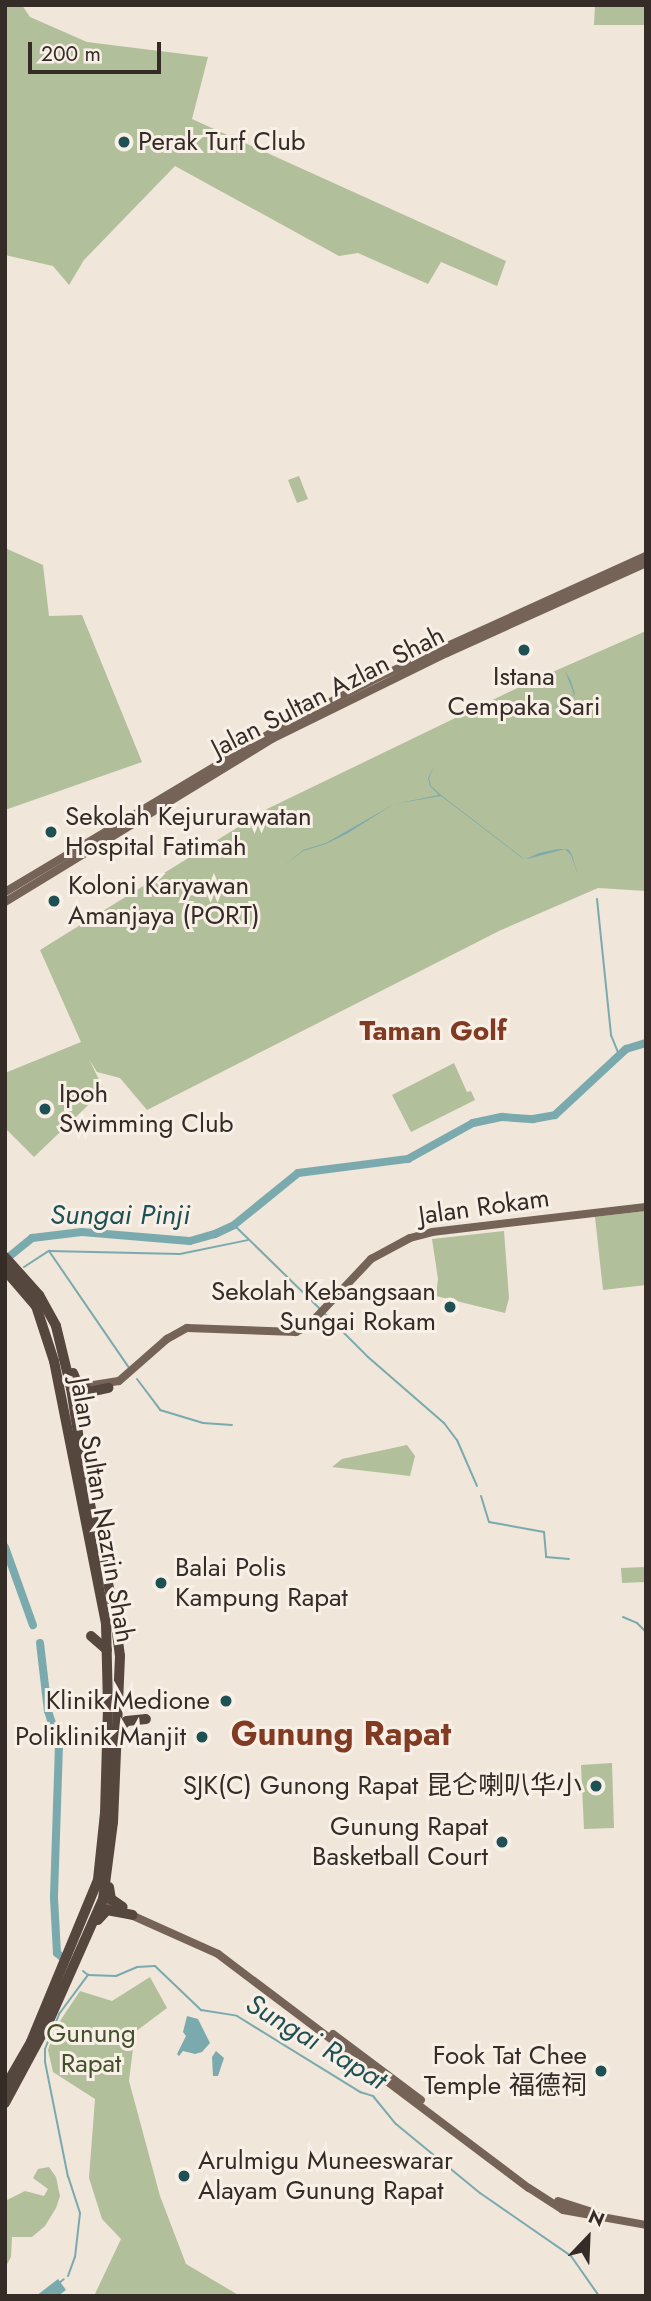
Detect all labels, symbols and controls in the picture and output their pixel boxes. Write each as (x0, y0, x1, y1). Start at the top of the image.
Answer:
scale bar (32, 28, 164, 72)
text: 200 m (41, 39, 101, 69)
place label: Perak Turf Club (138, 126, 306, 158)
marker: Perak Turf Club (116, 134, 132, 150)
street label: Jalan Sultan Azlan Shah (206, 620, 450, 764)
marker: Istana Cempaka Sari (516, 642, 532, 658)
place label: Istana Cempaka Sari (448, 661, 600, 722)
place label: Sekolah Kejururawatan Hospital Fatimah (65, 801, 312, 862)
marker: Sekolah Kejururawatan Hospital Fatimah (43, 824, 59, 840)
place label: Koloni Karyawan Amanjaya (PORT) (68, 870, 260, 931)
marker: Koloni Karyawan Amanjaya (PORT) (46, 893, 62, 909)
district label: Taman Golf (359, 1014, 507, 1048)
place label: Ipoh Swimming Club (59, 1078, 234, 1140)
marker: Ipoh Swimming Club (37, 1101, 53, 1117)
street label: Jalan Rokam (417, 1182, 551, 1232)
water label: Sungai Pinji (50, 1198, 190, 1232)
place label: Sekolah Kebangsaan Sungai Rokam (211, 1276, 436, 1338)
marker: Sekolah Kebangsaan Sungai Rokam (442, 1299, 458, 1315)
street label: Jalan Sultan Nazrin Shah (63, 1375, 141, 1645)
place label: Balai Polis Kampung Rapat (175, 1552, 348, 1614)
marker: Balai Polis Kampung Rapat (153, 1575, 169, 1591)
place label: Klinik Medione (46, 1685, 210, 1717)
marker: Klinik Medione (216, 1691, 236, 1711)
district label: Gunung Rapat (231, 1714, 451, 1754)
place label: Poliklinik Manjit (15, 1721, 186, 1753)
marker: Poliklinik Manjit (192, 1727, 212, 1747)
place label: SJK(C) Gunong Rapat 昆仑喇叭华小 (183, 1770, 582, 1802)
marker: SJK(C) Gunong Rapat 昆仑喇叭华小 (588, 1778, 604, 1794)
place label: Gunung Rapat Basketball Court (312, 1811, 488, 1872)
marker: Gunung Rapat Basketball Court (494, 1834, 510, 1850)
water label: Sungai Rapat (240, 1987, 392, 2097)
park label: Gunung Rapat (46, 2018, 136, 2080)
place label: Fook Tat Chee Temple 福德祠 (424, 2040, 587, 2102)
marker: Fook Tat Chee Temple 福德祠 (593, 2063, 609, 2079)
place label: Arulmigu Muneeswarar Alayam Gunung Rapat (198, 2145, 453, 2206)
marker: Arulmigu Muneeswarar Alayam Gunung Rapat (176, 2168, 192, 2184)
north arrow (553, 2203, 623, 2273)
text: N (584, 2203, 609, 2234)

